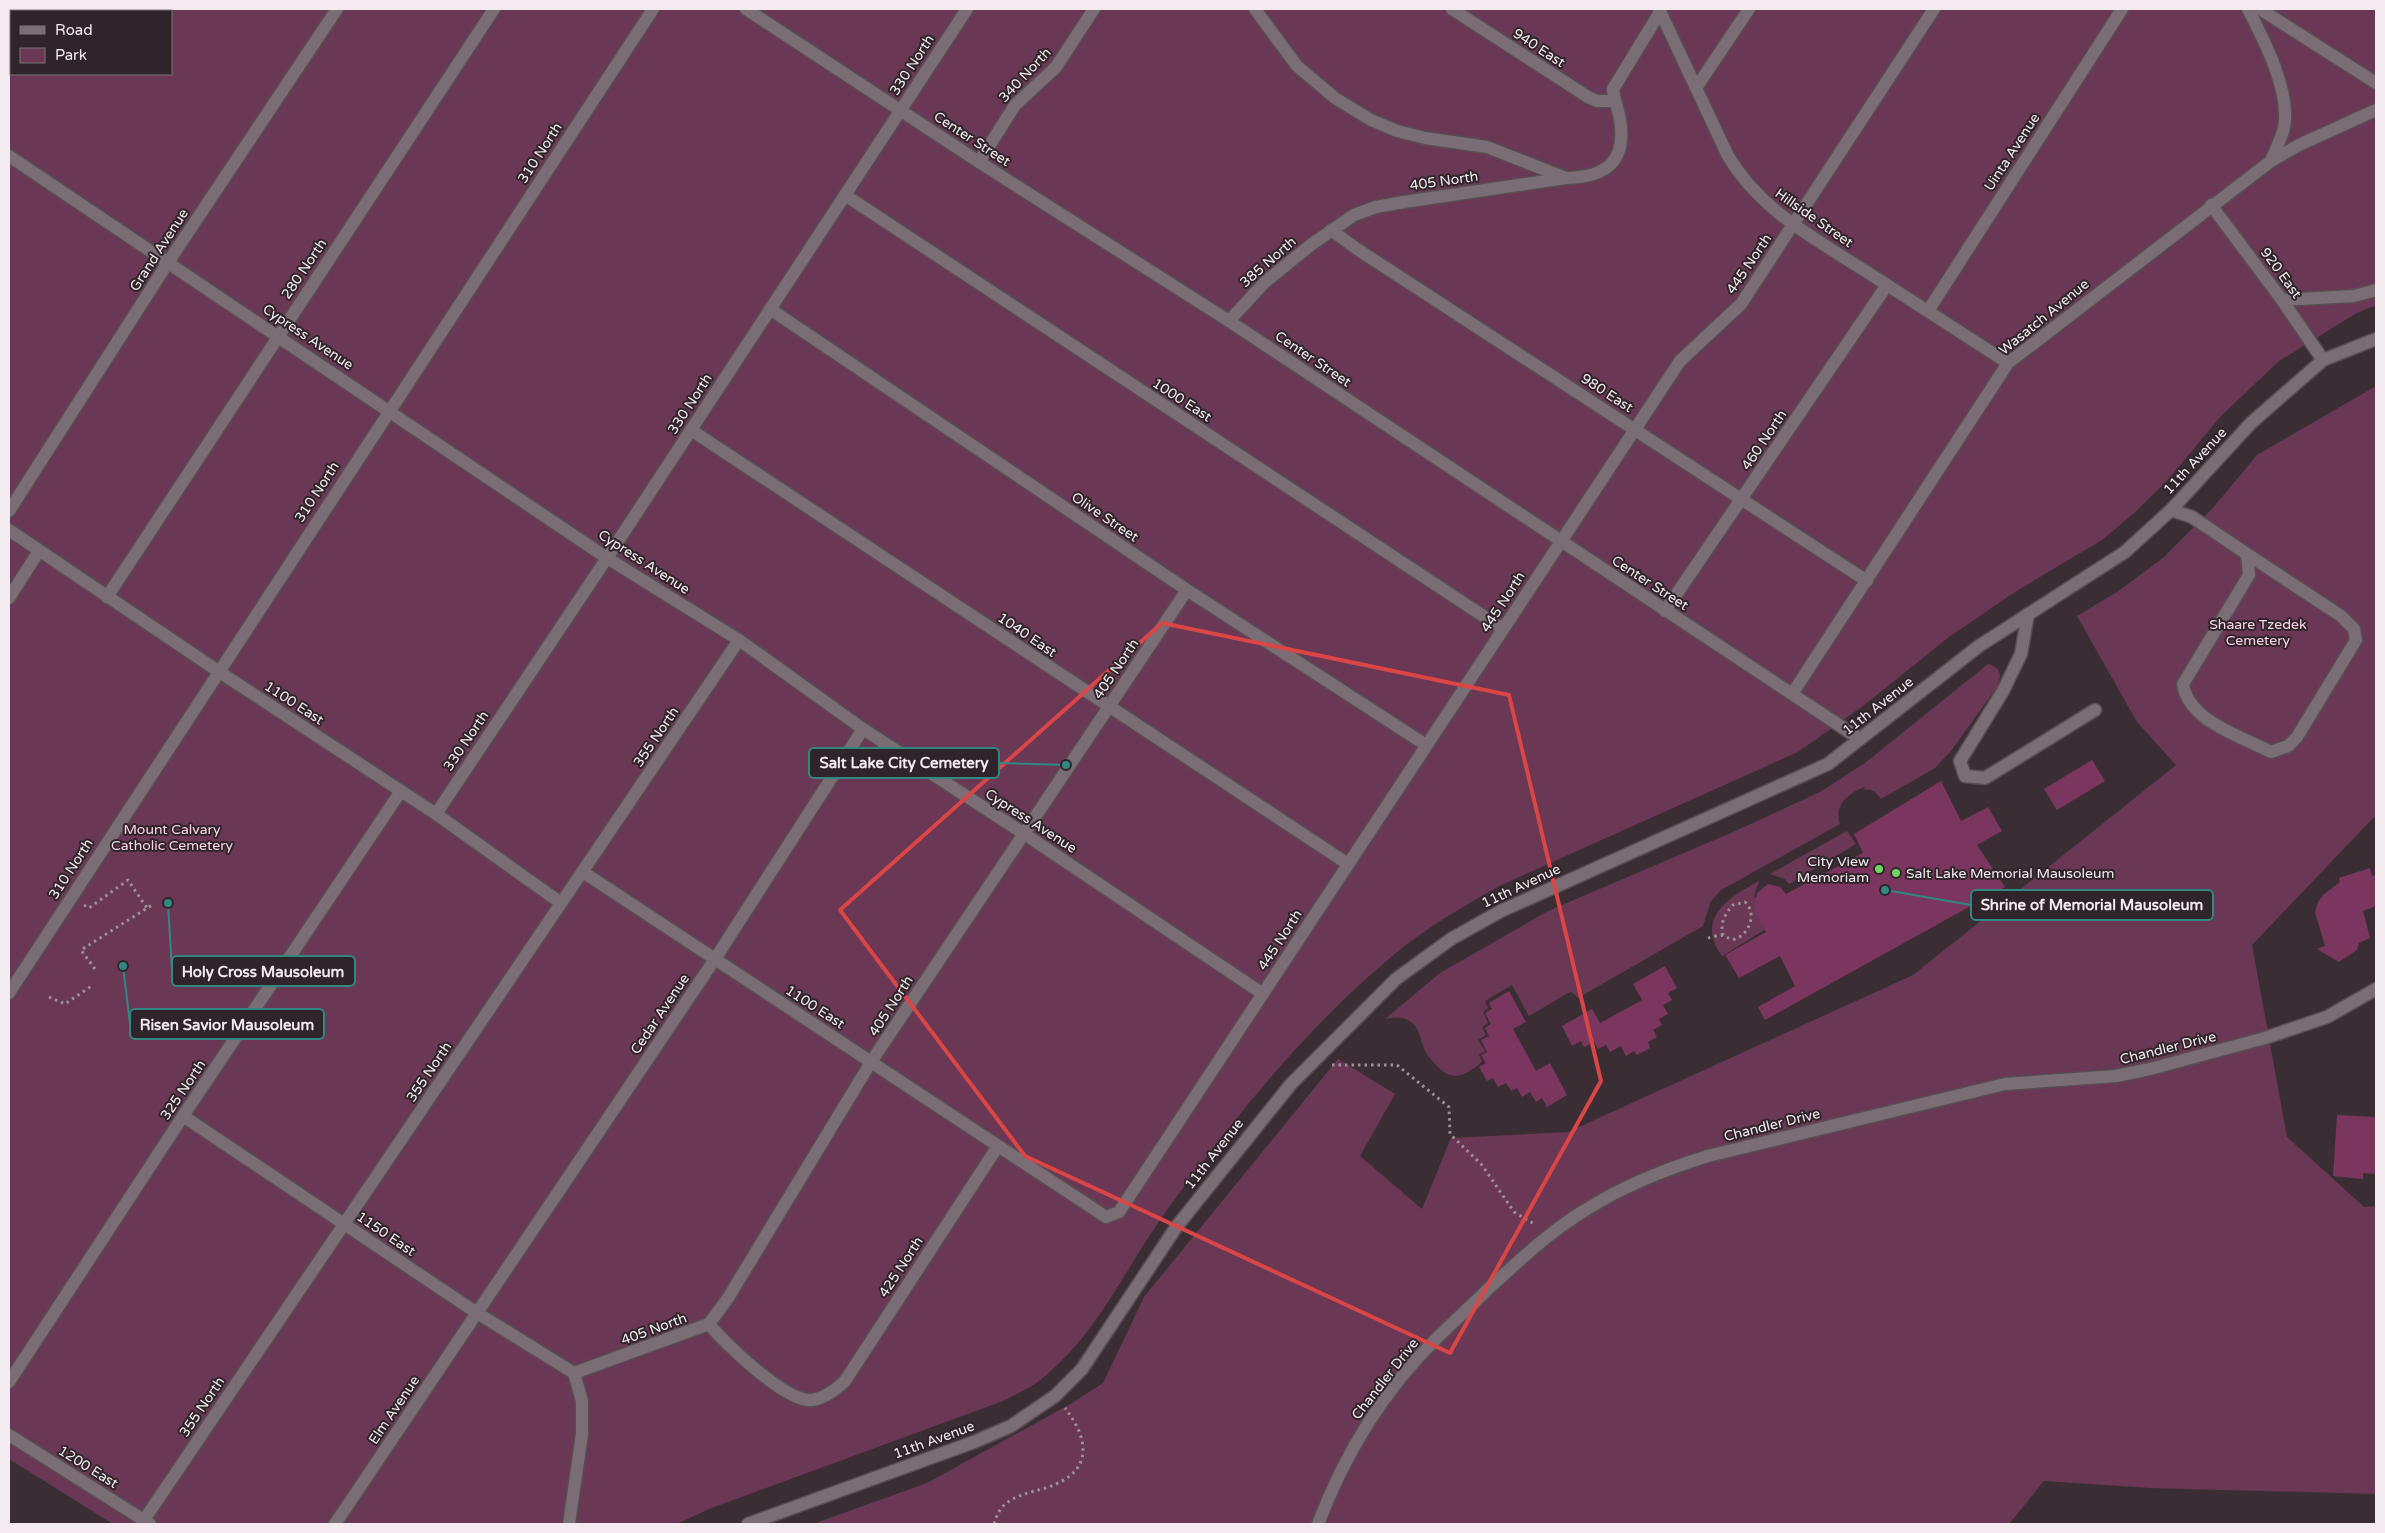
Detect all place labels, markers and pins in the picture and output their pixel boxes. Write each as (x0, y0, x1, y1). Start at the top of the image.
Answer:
callout: Salt Lake City Cemetery (809, 748, 999, 778)
place label: City View Memoriam (1797, 853, 1869, 886)
marker: City View Memoriam (1873, 863, 1885, 875)
place label: Salt Lake Memorial Mausoleum (1906, 865, 2114, 882)
marker: Salt Lake Memorial Mausoleum (1890, 867, 1902, 879)
callout: Shrine of Memorial Mausoleum (1971, 890, 2213, 920)
callout: Holy Cross Mausoleum (172, 956, 355, 986)
callout: Risen Savior Mausoleum (130, 1009, 324, 1039)

